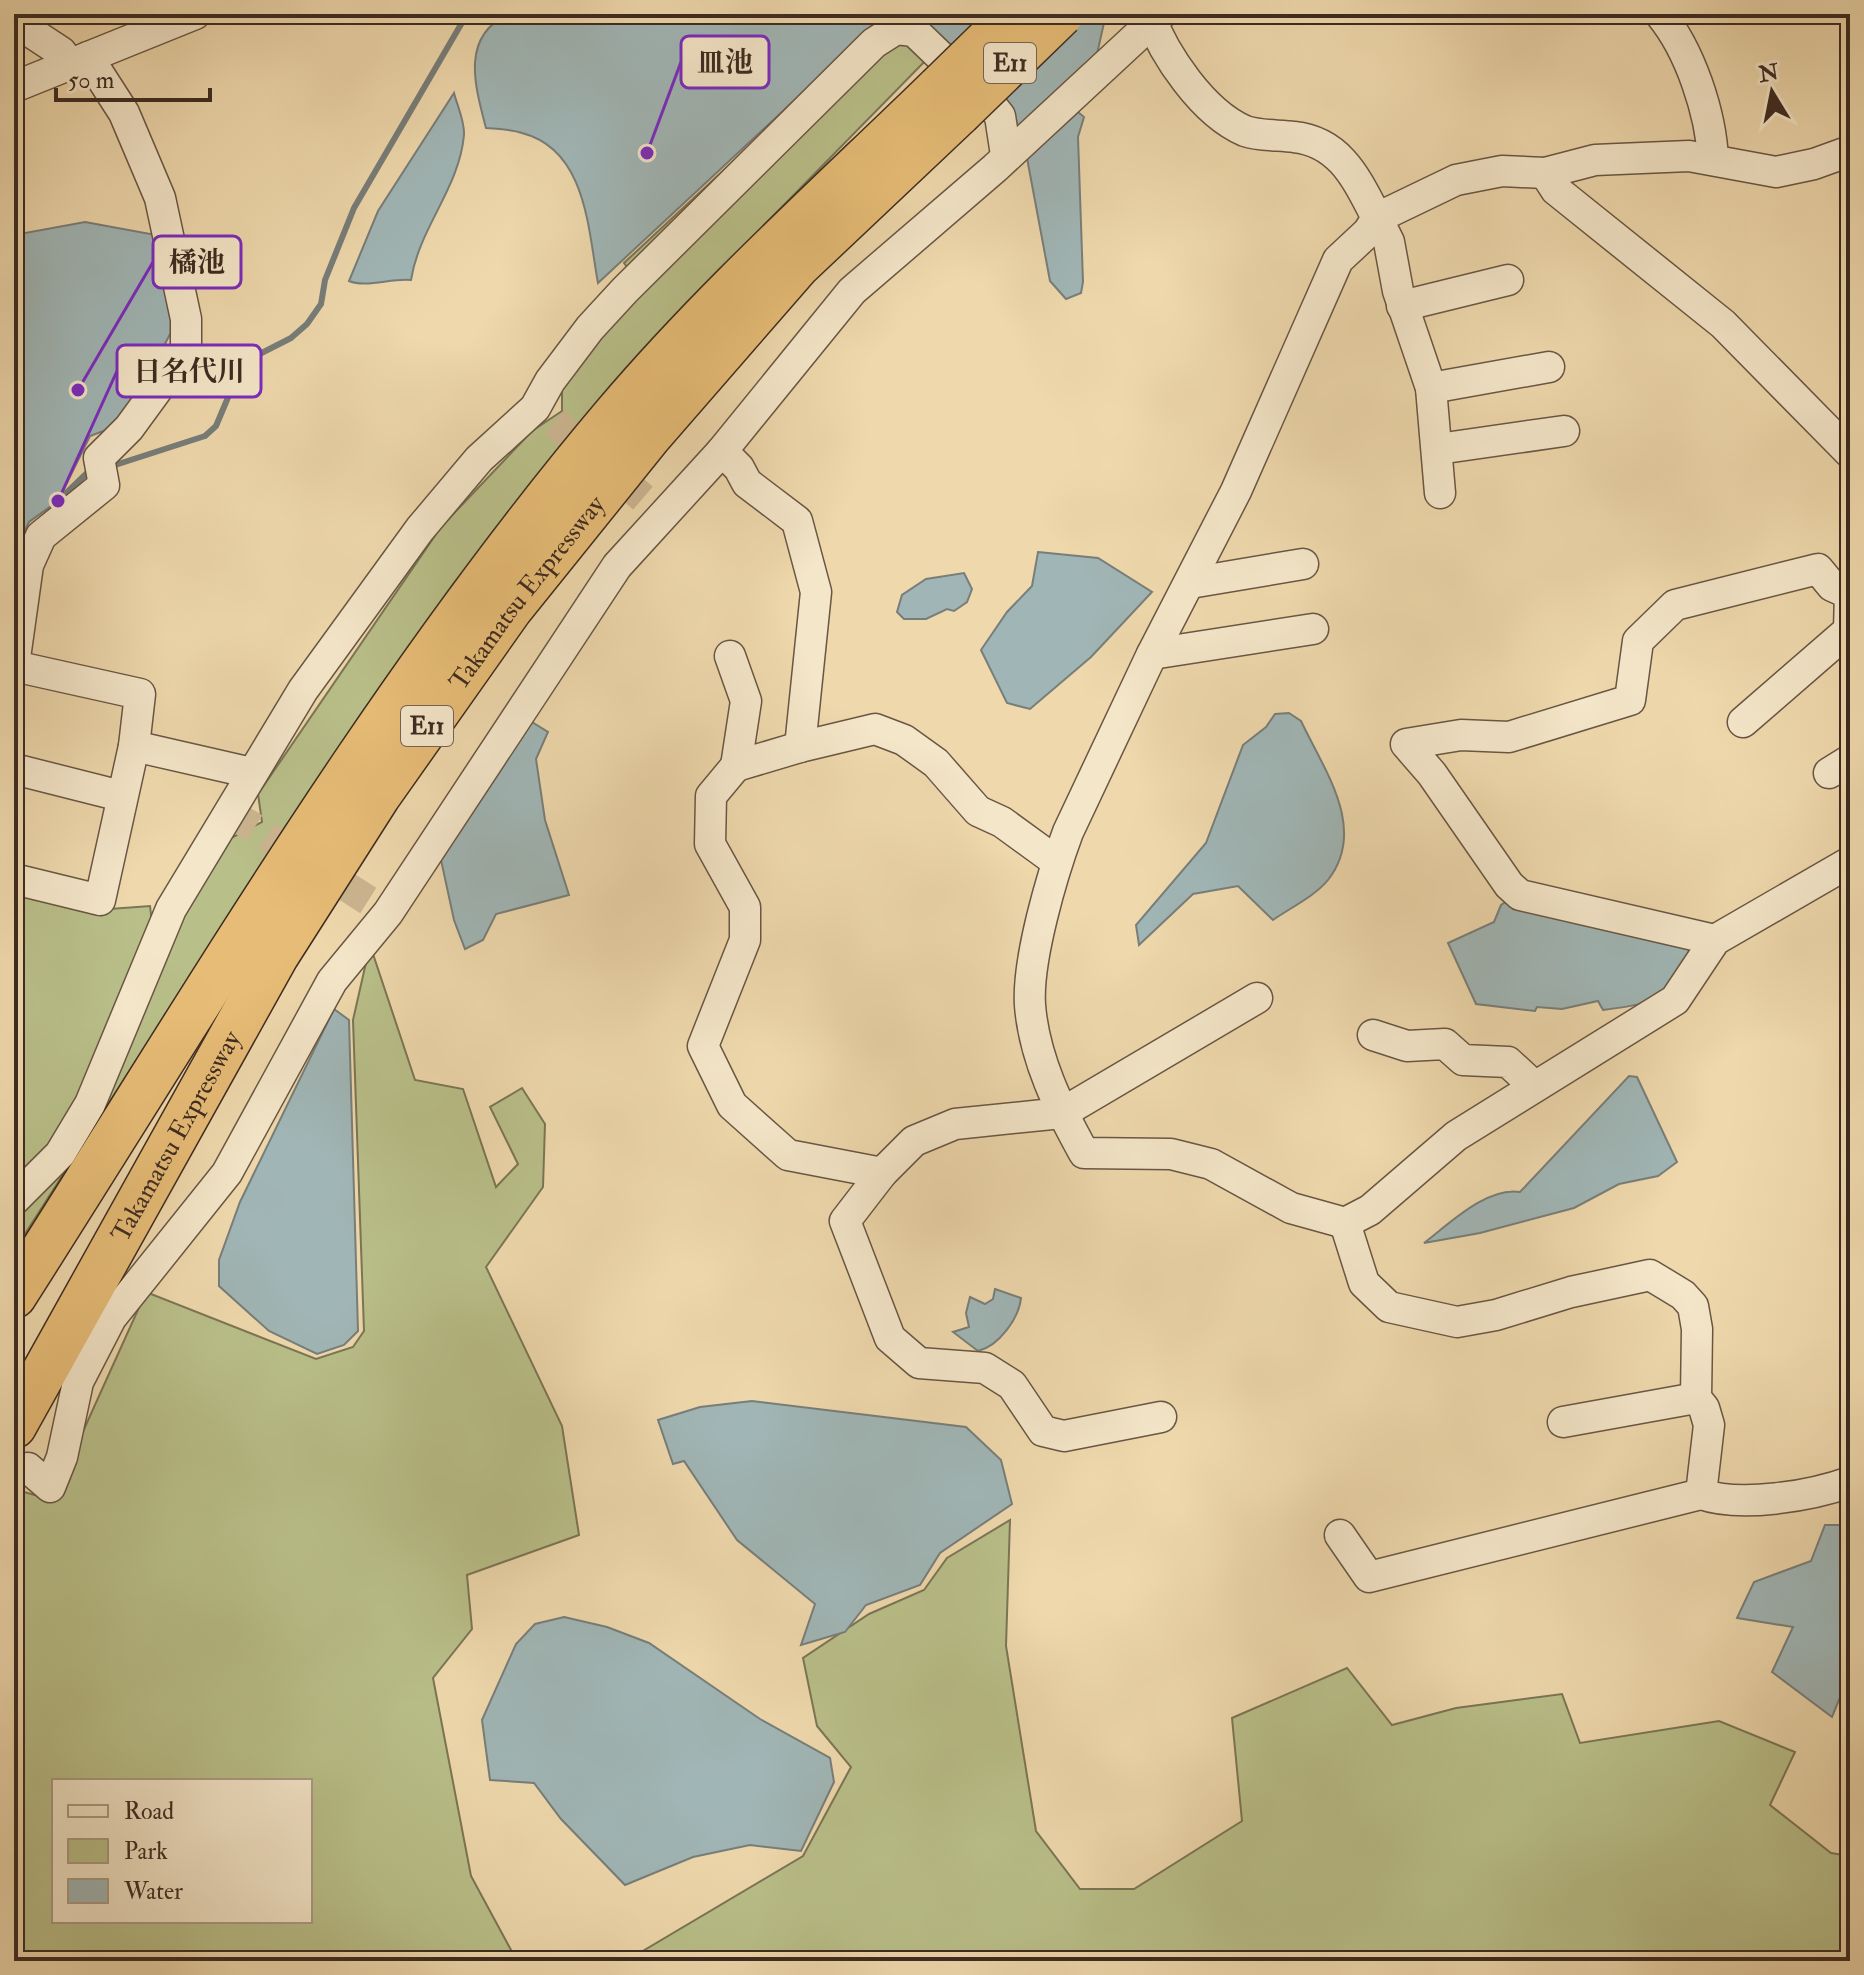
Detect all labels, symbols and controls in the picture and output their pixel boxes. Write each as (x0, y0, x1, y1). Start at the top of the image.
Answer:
callout: 皿池 (681, 36, 769, 88)
road number: E11 (984, 43, 1036, 83)
text: 皿池 (697, 46, 753, 81)
scale bar (56, 52, 210, 102)
north arrow (1732, 52, 1812, 132)
text: N (1756, 58, 1781, 89)
text: 50 m (68, 65, 115, 96)
callout: 橘池 (153, 236, 241, 288)
text: 橘池 (169, 246, 225, 281)
callout: 日名代川 (117, 345, 261, 397)
text: 日名代川 (133, 355, 245, 390)
street label: Takamatsu Expressway (443, 489, 612, 697)
road number: E11 (401, 706, 453, 746)
street label: Takamatsu Expressway (105, 1025, 248, 1248)
legend (52, 1779, 312, 1923)
text: Road (124, 1796, 174, 1827)
text: Park (124, 1836, 168, 1867)
text: Water (123, 1876, 183, 1907)

